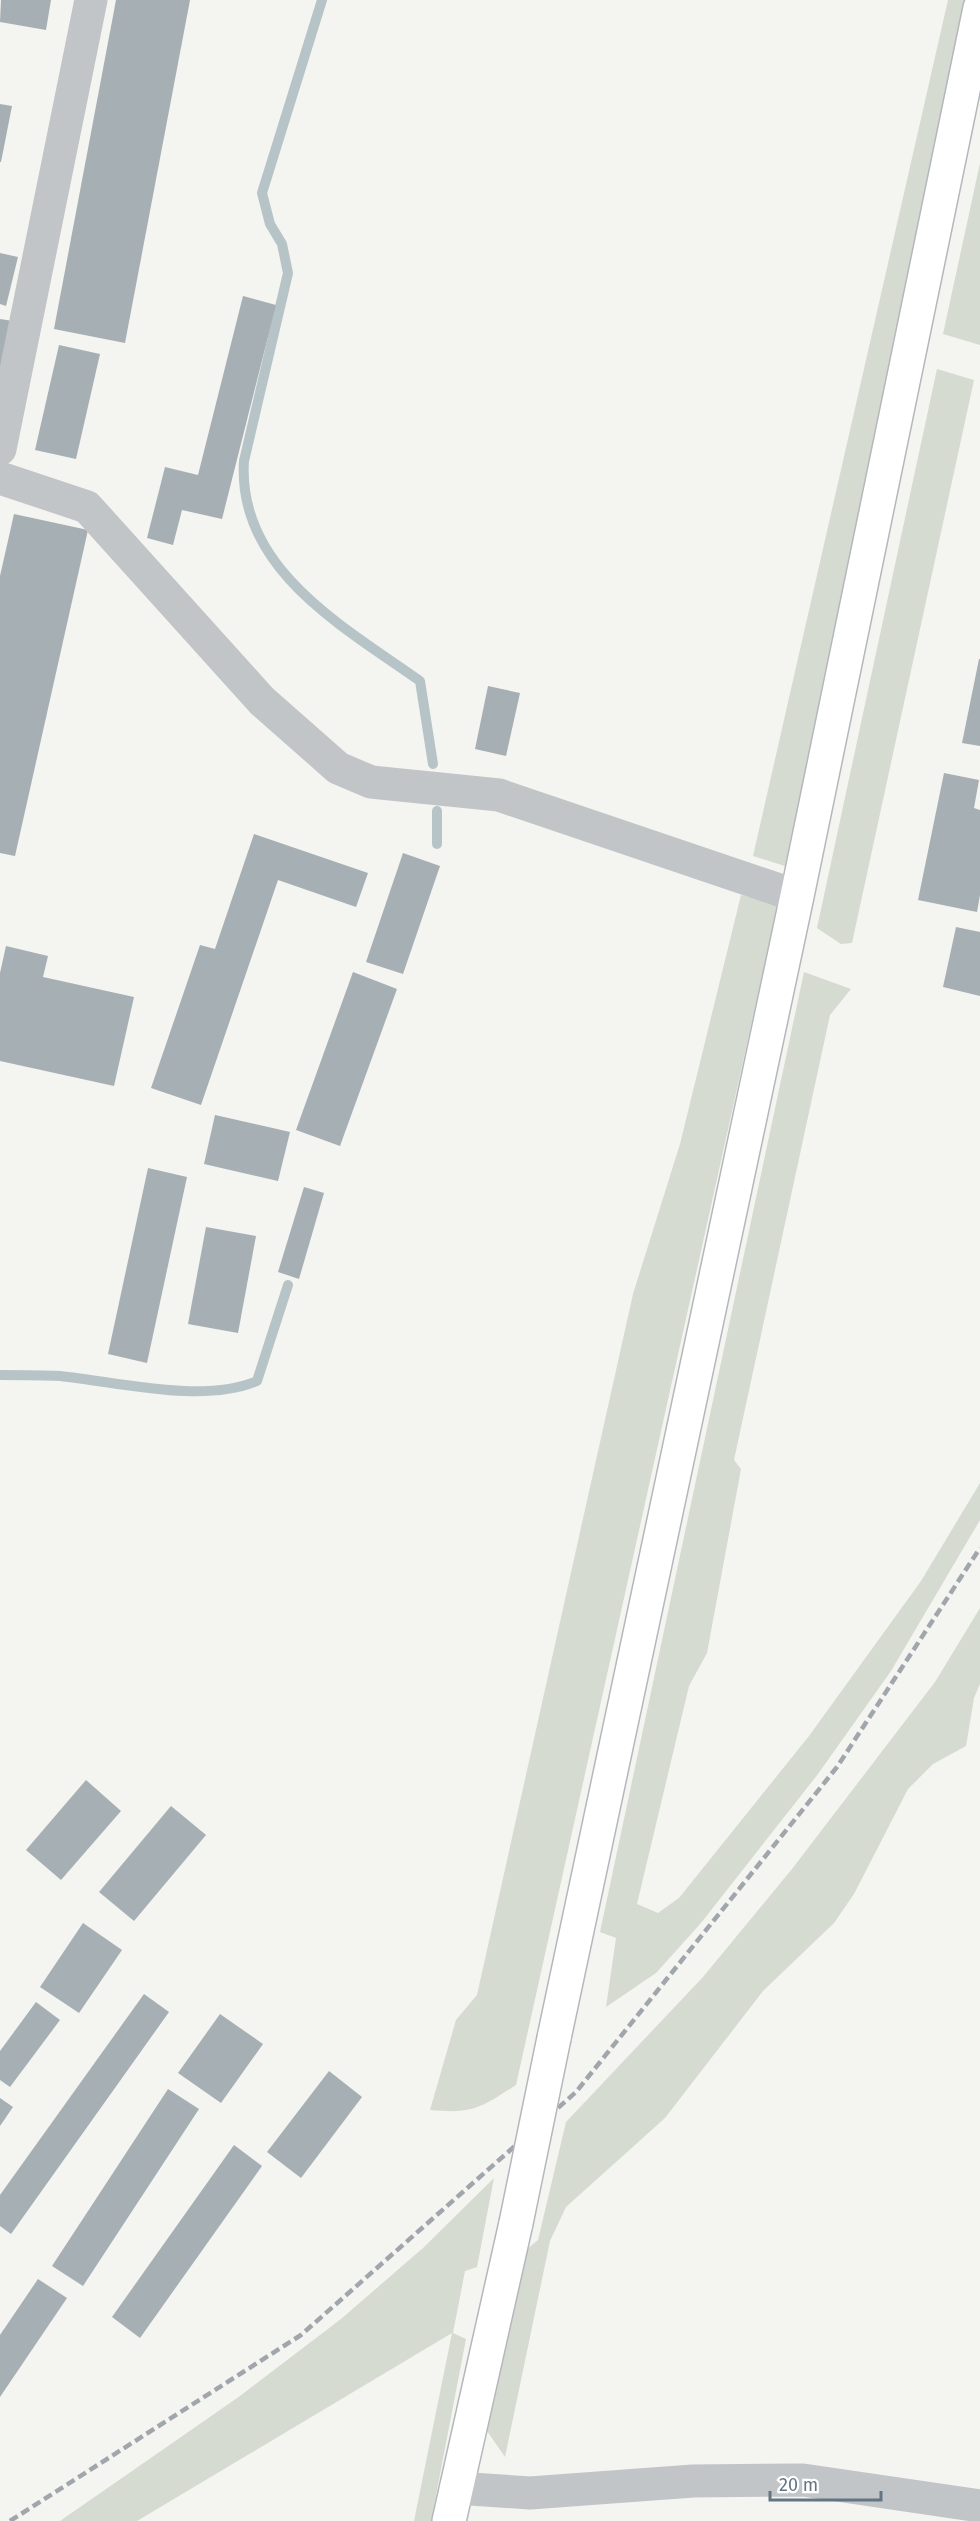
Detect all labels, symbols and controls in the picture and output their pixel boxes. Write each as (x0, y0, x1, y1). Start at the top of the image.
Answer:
scale bar (770, 2464, 881, 2502)
text: 20 m (779, 2474, 818, 2496)

